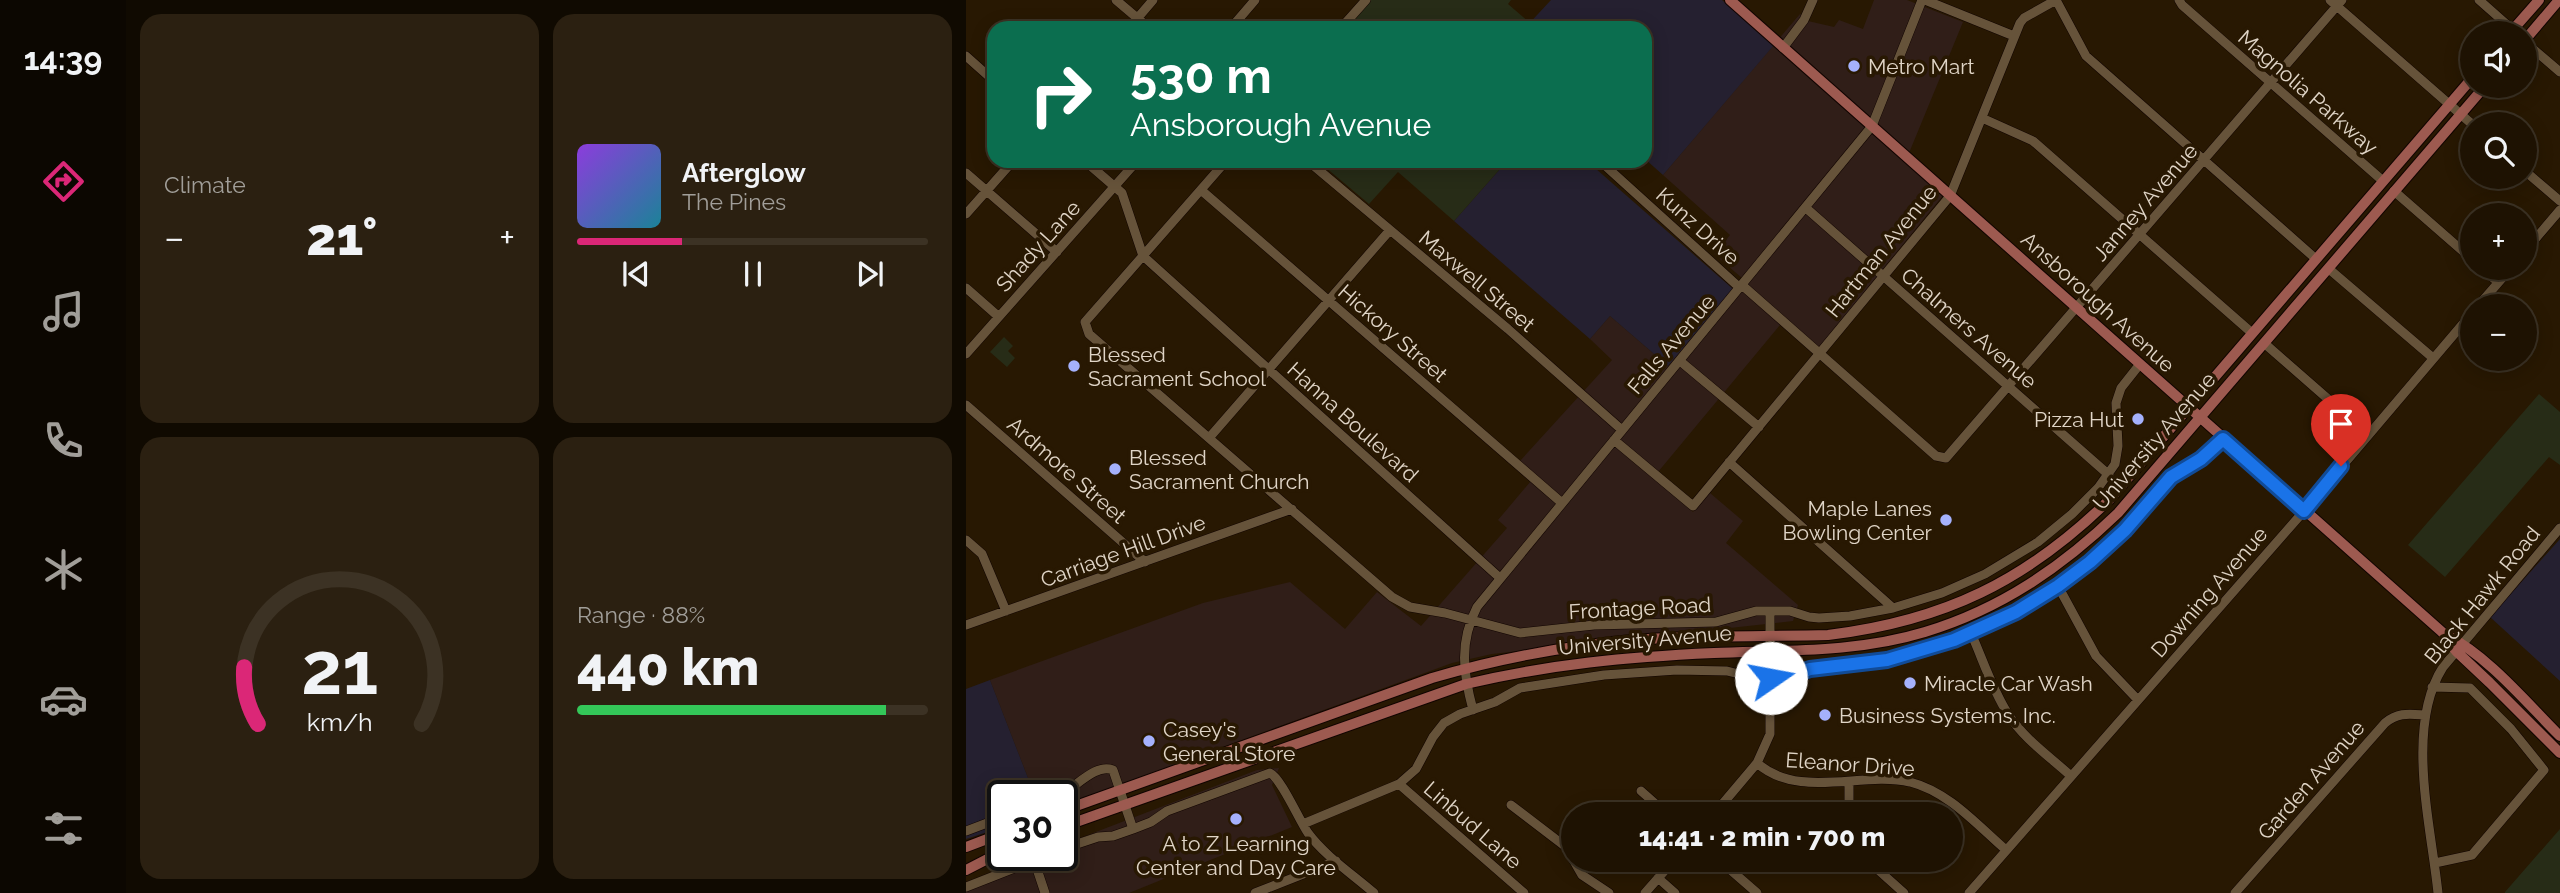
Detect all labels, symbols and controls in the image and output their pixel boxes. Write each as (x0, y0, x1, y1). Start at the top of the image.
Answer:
map controls (2460, 21, 2537, 371)
button: sound (2460, 21, 2537, 98)
street label: Magnolia Parkway (2233, 25, 2383, 159)
text: 14:39 (24, 40, 102, 77)
text: 530 m (1130, 47, 1272, 104)
icon: right (1015, 49, 1106, 140)
place label: Metro Mart (1868, 54, 1975, 79)
marker: Metro Mart (1846, 58, 1862, 74)
text: Ansborough Avenue (1130, 106, 1431, 143)
button: search (2460, 112, 2537, 189)
street label: Janney Avenue (2087, 138, 2203, 266)
icon: directions (39, 157, 88, 206)
text: Afterglow (682, 158, 806, 188)
text: Climate (164, 171, 246, 198)
street label: Hartman Avenue (1820, 180, 1942, 322)
street label: Kunz Drive (1651, 182, 1745, 270)
text: The Pines (682, 188, 786, 215)
street label: Shady Lane (991, 195, 1085, 297)
button: + (2460, 203, 2537, 280)
text: 21° (306, 206, 377, 267)
text: − (164, 215, 184, 260)
text: + (499, 215, 515, 260)
street label: Maxwell Street (1414, 225, 1540, 337)
street label: Ansborough Avenue (2016, 227, 2180, 377)
icon: previous (617, 255, 655, 293)
icon: pause (734, 255, 772, 293)
icon: next (851, 255, 889, 293)
street label: Chalmers Avenue (1896, 262, 2042, 394)
street label: Hickory Street (1333, 279, 1453, 387)
icon: music (39, 287, 88, 336)
street label: Falls Avenue (1622, 289, 1720, 399)
button: − (2460, 294, 2537, 371)
place label: Blessed Sacrament School (1088, 342, 1266, 391)
street label: Hanna Boulevard (1282, 357, 1424, 487)
marker: Blessed Sacrament School (1066, 358, 1082, 374)
street label: University Avenue (2087, 367, 2221, 515)
pin (2311, 394, 2371, 466)
icon: arrive (2322, 405, 2360, 443)
place label: Pizza Hut (2034, 407, 2124, 432)
marker: Pizza Hut (2130, 411, 2146, 427)
street label: Ardmore Street (1003, 412, 1131, 528)
icon: phone (39, 416, 88, 465)
place label: Blessed Sacrament Church (1129, 445, 1310, 494)
marker: Blessed Sacrament Church (1107, 461, 1123, 477)
place label: Maple Lanes Bowling Center (1783, 496, 1933, 545)
street label: Carriage Hill Drive (1037, 510, 1209, 592)
marker: Maple Lanes Bowling Center (1938, 512, 1954, 528)
street label: Black Hawk Road (2419, 521, 2545, 669)
street label: Downing Avenue (2146, 522, 2272, 662)
icon: climate (39, 545, 88, 594)
street label: Frontage Road (1568, 592, 1712, 624)
text: Range · 88% (577, 601, 705, 628)
street label: University Avenue (1557, 620, 1733, 660)
text: 21 (301, 626, 378, 711)
text: 440 km (577, 636, 759, 697)
position arrow (1734, 641, 1808, 715)
place label: Miracle Car Wash (1924, 671, 2093, 696)
icon: car (39, 675, 88, 724)
marker: Miracle Car Wash (1902, 675, 1918, 691)
place label: Business Systems, Inc. (1839, 703, 2056, 728)
text: km/h (307, 707, 372, 737)
marker: Business Systems, Inc. (1817, 707, 1833, 723)
street label: Garden Avenue (2252, 715, 2370, 845)
place label: Casey's General Store (1163, 717, 1295, 766)
marker: Casey's General Store (1141, 733, 1157, 749)
street label: Eleanor Drive (1785, 747, 1915, 781)
street label: Linbud Lane (1419, 776, 1527, 874)
speed limit sign: 30 (987, 780, 1078, 871)
icon: filters (39, 804, 88, 853)
marker: A to Z Learning Center and Day Care (1228, 811, 1244, 827)
text: 14:41 · 2 min · 700 m (1639, 822, 1885, 852)
place label: A to Z Learning Center and Day Care (1136, 831, 1336, 880)

